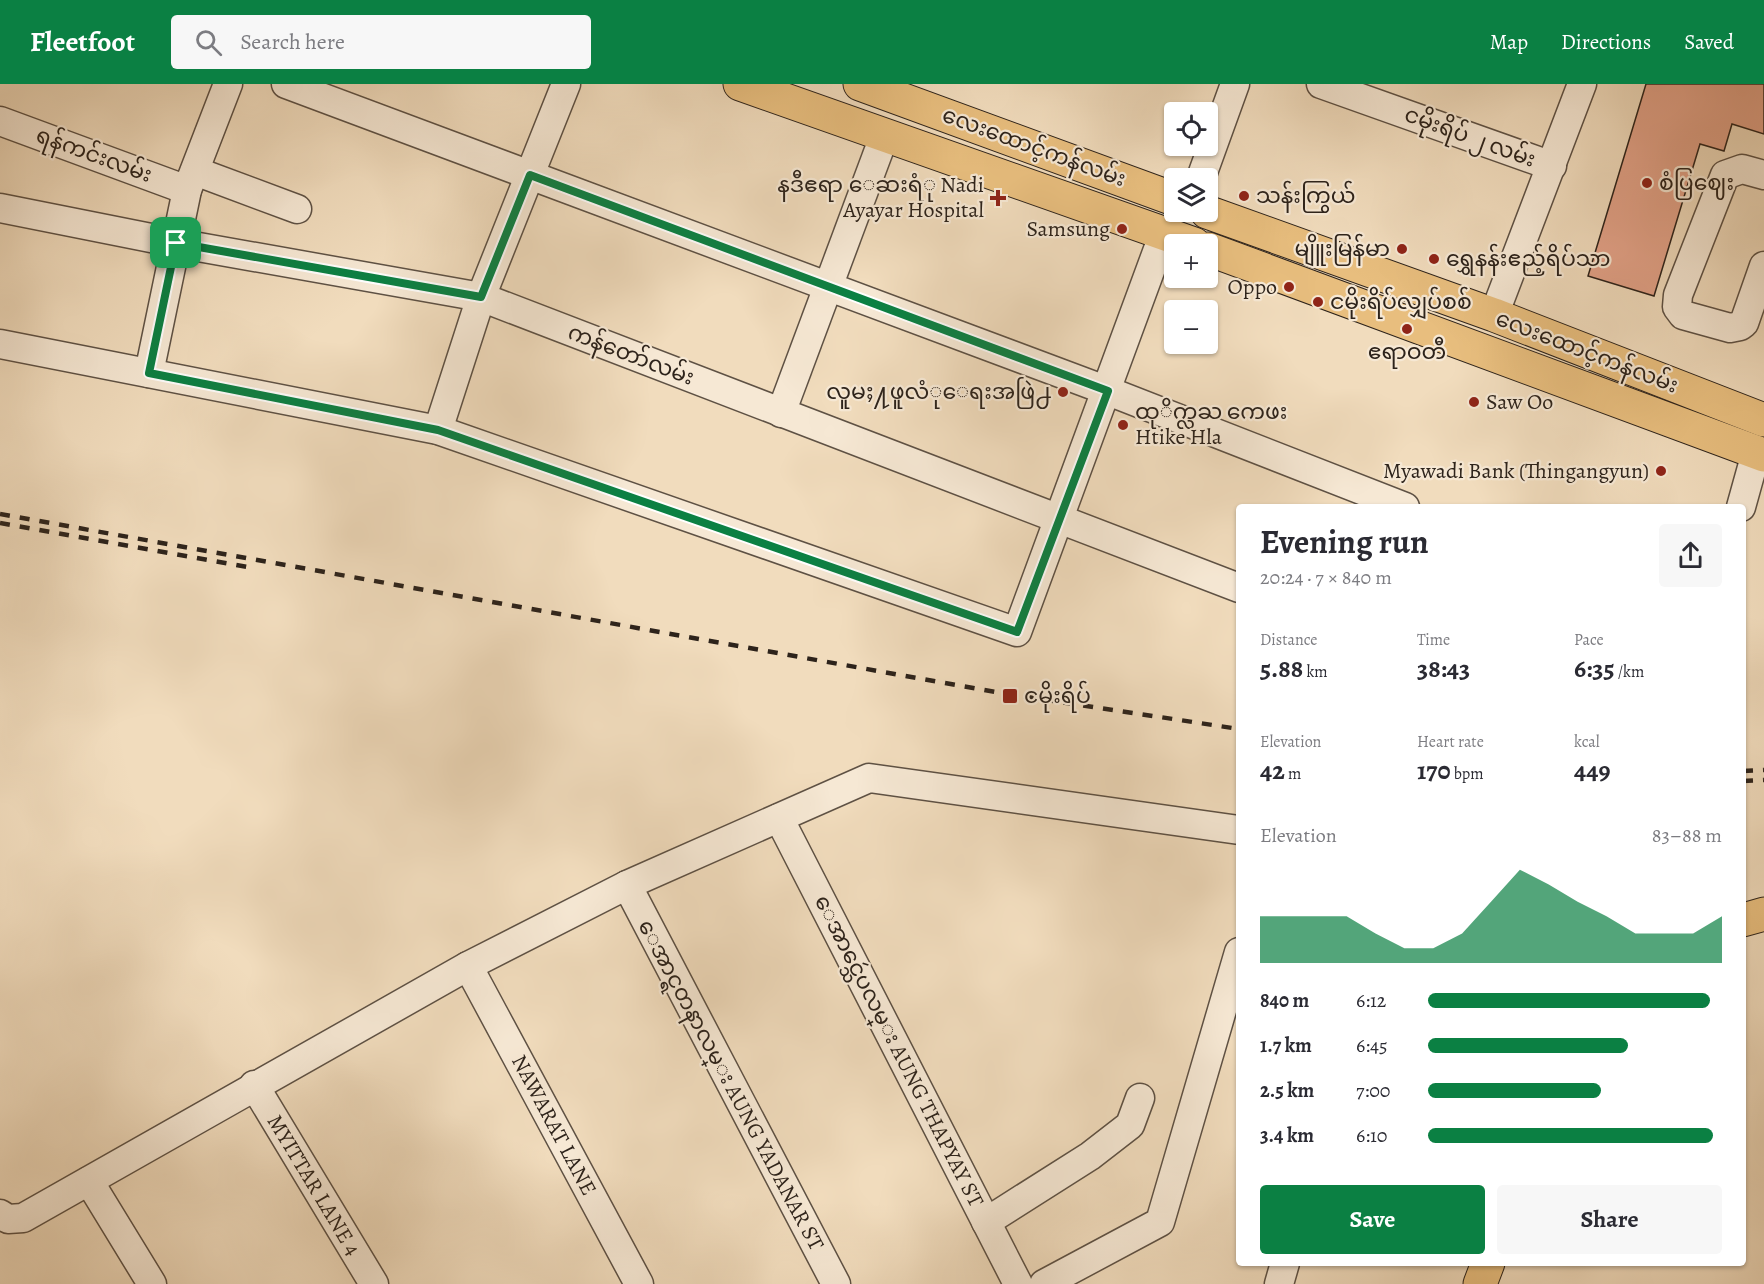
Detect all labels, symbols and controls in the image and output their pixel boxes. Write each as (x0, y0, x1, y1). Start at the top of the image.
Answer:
search box (171, 15, 591, 69)
text: Fleetfoot (30, 23, 135, 61)
icon: search (192, 26, 225, 59)
text: Search here (240, 27, 345, 57)
text: Map (1490, 28, 1528, 56)
text: Directions (1561, 28, 1651, 56)
text: Saved (1684, 28, 1734, 56)
street label: ငမိုးရိပ် ၂ လမ်း (1400, 98, 1540, 177)
street label: လေးထောင့်ကန်လမ်း (937, 99, 1130, 196)
map controls (1164, 102, 1218, 354)
button: locate (1164, 102, 1218, 156)
street label: ရန်ကင်းလမ်း (31, 119, 157, 192)
button: layers (1164, 168, 1218, 222)
place label: စံပြဈေး (1659, 168, 1734, 200)
place label: နဒီဧရာ ေဆးရံု Nadi Ayayar Hospital (777, 169, 984, 225)
marker: စံပြဈေး (1640, 176, 1654, 190)
place label: သန်းကြွယ် (1256, 180, 1355, 213)
marker: နဒီဧရာ ေဆးရံု Nadi Ayayar Hospital (989, 189, 1007, 207)
marker: သန်းကြွယ် (1237, 189, 1251, 203)
place label: Samsung (1026, 214, 1110, 244)
pin (150, 217, 201, 268)
marker: Samsung (1115, 222, 1129, 236)
icon: arrive (159, 226, 192, 259)
place label: မျိူးမြန်မာ (1294, 233, 1390, 267)
button: + (1164, 234, 1218, 288)
marker: မျိူးမြန်မာ (1395, 242, 1409, 256)
place label: ရွှေနန်းဧည့်ရိပ်သာ (1446, 243, 1611, 276)
marker: ရွှေနန်းဧည့်ရိပ်သာ (1427, 252, 1441, 266)
place label: Oppo (1228, 272, 1277, 302)
marker: Oppo (1282, 280, 1296, 294)
place label: ငမိုးရိပ်လျှပ်စစ် (1330, 286, 1472, 319)
marker: ငမိုးရိပ်လျှပ်စစ် (1311, 295, 1325, 309)
button: − (1164, 300, 1218, 354)
street label: လေးထောင့်ကန်လမ်း (1491, 302, 1683, 402)
street label: ကန်တော်လမ်း (563, 316, 699, 395)
marker: ဧရာဝတီ (1400, 322, 1414, 336)
place label: ဧရာဝတီ (1368, 336, 1446, 369)
place label: လူမႈ႔ဖူလံုေရးအဖြဲ႕ (826, 377, 1051, 410)
marker: လူမႈ႔ဖူလံုေရးအဖြဲ႕ (1056, 385, 1070, 399)
place label: Saw Oo (1486, 387, 1553, 417)
marker: Saw Oo (1467, 395, 1481, 409)
place label: ထုိက္လႀ ကေဖး Htike Hla (1135, 397, 1287, 452)
marker: ထုိက္လႀ ကေဖး Htike Hla (1116, 418, 1130, 432)
place label: Myawadi Bank (Thingangyun) (1383, 456, 1649, 486)
marker: Myawadi Bank (Thingangyun) (1654, 464, 1668, 478)
text: Evening run (1260, 519, 1429, 564)
button: share (1659, 524, 1722, 587)
text: 20:24 · 7 × 840 m (1260, 564, 1392, 591)
text: Distance (1260, 629, 1317, 651)
text: Time (1417, 629, 1450, 651)
text: Pace (1574, 629, 1604, 651)
text: 5.88 (1260, 651, 1303, 686)
text: 38:43 (1417, 651, 1470, 686)
text: 6:35 (1574, 651, 1615, 686)
text: km (1303, 661, 1328, 683)
text: /km (1615, 661, 1644, 683)
place label: ငမိုးရိပ် (1024, 680, 1091, 713)
marker: ငမိုးရိပ် (1001, 687, 1019, 705)
text: Elevation (1260, 731, 1321, 753)
text: Heart rate (1417, 731, 1484, 753)
text: kcal (1574, 731, 1600, 753)
text: 42 (1260, 753, 1285, 788)
text: 170 (1417, 753, 1451, 788)
text: 449 (1574, 753, 1610, 788)
text: m (1285, 763, 1301, 785)
text: bpm (1451, 763, 1484, 785)
text: Elevation (1260, 822, 1337, 849)
text: 83–88 m (1652, 822, 1722, 849)
street label: ေအာင္သေဴပလမ္း AUNG THAPYAY ST (805, 890, 991, 1213)
street label: ေအာင္ရတနာလမ္း AUNG YADANAR ST (629, 914, 831, 1257)
text: 840 m (1260, 987, 1309, 1014)
text: 6:12 (1356, 987, 1386, 1014)
text: 1.7 km (1260, 1032, 1312, 1059)
text: 6:45 (1356, 1032, 1388, 1059)
street label: NAWARAT LANE (504, 1049, 604, 1201)
text: 2.5 km (1260, 1077, 1314, 1104)
text: 7:00 (1356, 1077, 1390, 1104)
street label: MYITTAR LANE 4 (260, 1109, 368, 1261)
text: 3.4 km (1260, 1122, 1314, 1149)
text: 6:10 (1356, 1122, 1388, 1149)
button: Save (1260, 1185, 1485, 1254)
button: Share (1497, 1185, 1722, 1254)

